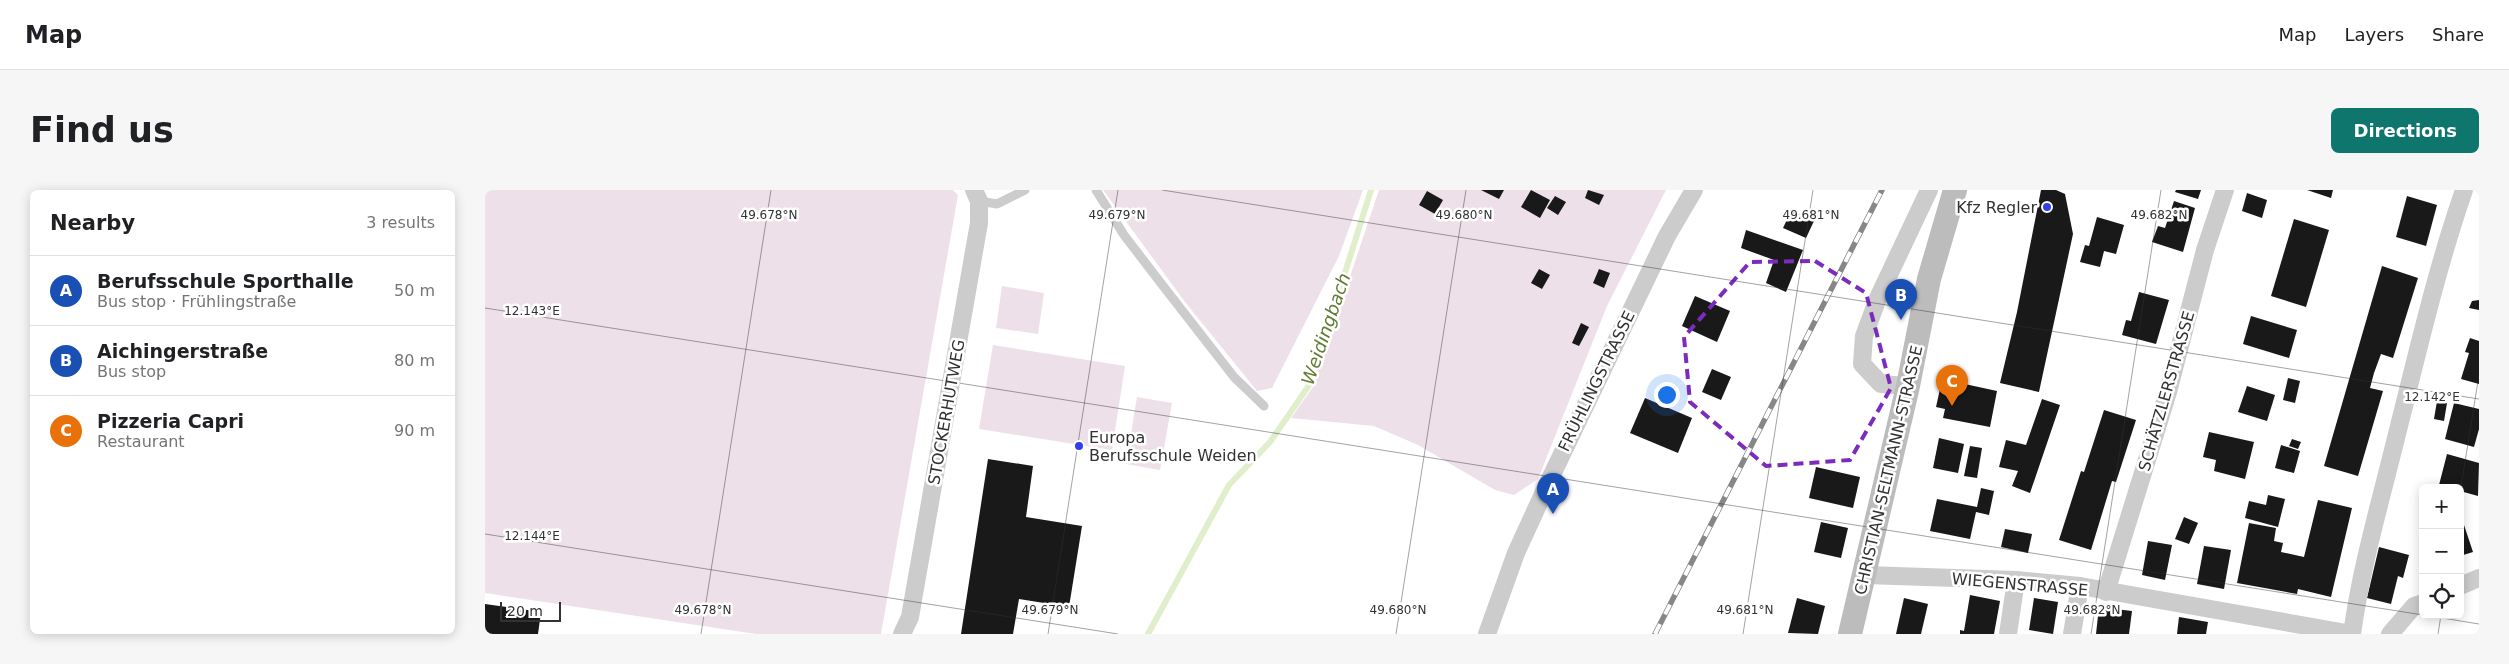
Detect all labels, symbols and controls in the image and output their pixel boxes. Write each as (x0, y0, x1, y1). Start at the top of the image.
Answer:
text: Map (25, 21, 82, 49)
text: Map (2278, 24, 2316, 45)
text: Layers (2344, 24, 2404, 45)
text: Share (2432, 24, 2484, 45)
button: Directions (2331, 108, 2479, 153)
text: Find us (30, 110, 174, 150)
place label: Kfz Regler (1956, 198, 2037, 217)
marker: Kfz Regler (2041, 201, 2053, 213)
text: 49.678°N (741, 208, 797, 222)
text: 49.679°N (1089, 208, 1145, 222)
text: 49.680°N (1436, 208, 1492, 222)
text: 49.681°N (1783, 208, 1839, 222)
text: 49.682°N (2131, 208, 2187, 222)
text: Nearby (50, 211, 135, 235)
text: 3 results (366, 213, 435, 232)
text: Berufsschule Sporthalle (97, 270, 354, 292)
water label: Weidingbach (1297, 270, 1354, 388)
pin: B (1885, 279, 1917, 320)
text: A (60, 281, 72, 300)
text: 50 m (394, 281, 435, 300)
text: Bus stop · Frühlingstraße (97, 292, 296, 311)
text: 12.143°E (504, 304, 560, 318)
street label: FRÜHLINGSTRASSE (1554, 308, 1639, 455)
street label: SCHÄTZLERSTRASSE (2135, 309, 2198, 473)
street label: STOCKERHUTWEG (924, 338, 969, 486)
text: Aichingerstraße (97, 340, 268, 362)
street label: CHRISTIAN-SELTMANN-STRASSE (1851, 344, 1926, 597)
text: B (60, 351, 72, 370)
text: 80 m (394, 351, 435, 370)
text: Bus stop (97, 362, 166, 381)
pin: C (1936, 365, 1968, 406)
your location (1654, 382, 1680, 408)
text: 12.142°E (2404, 390, 2460, 404)
text: Pizzeria Capri (97, 410, 244, 432)
text: C (60, 421, 72, 440)
text: 90 m (394, 421, 435, 440)
place label: Europa Berufsschule Weiden (1089, 428, 1257, 465)
text: Restaurant (97, 432, 185, 451)
marker: Europa Berufsschule Weiden (1073, 440, 1085, 452)
pin: A (1537, 473, 1569, 514)
map controls (2419, 484, 2464, 619)
button: + (2419, 484, 2464, 529)
text: 12.144°E (504, 529, 560, 543)
button: − (2419, 529, 2464, 574)
street label: WIEGENSTRASSE (1951, 569, 2089, 600)
button: locate (2419, 574, 2464, 619)
scale bar (500, 599, 561, 622)
text: 20 m (507, 603, 543, 619)
text: 49.678°N (675, 603, 731, 617)
text: 49.679°N (1022, 603, 1078, 617)
text: 49.680°N (1370, 603, 1426, 617)
text: 49.681°N (1717, 603, 1773, 617)
text: 49.682°N (2064, 603, 2120, 617)

